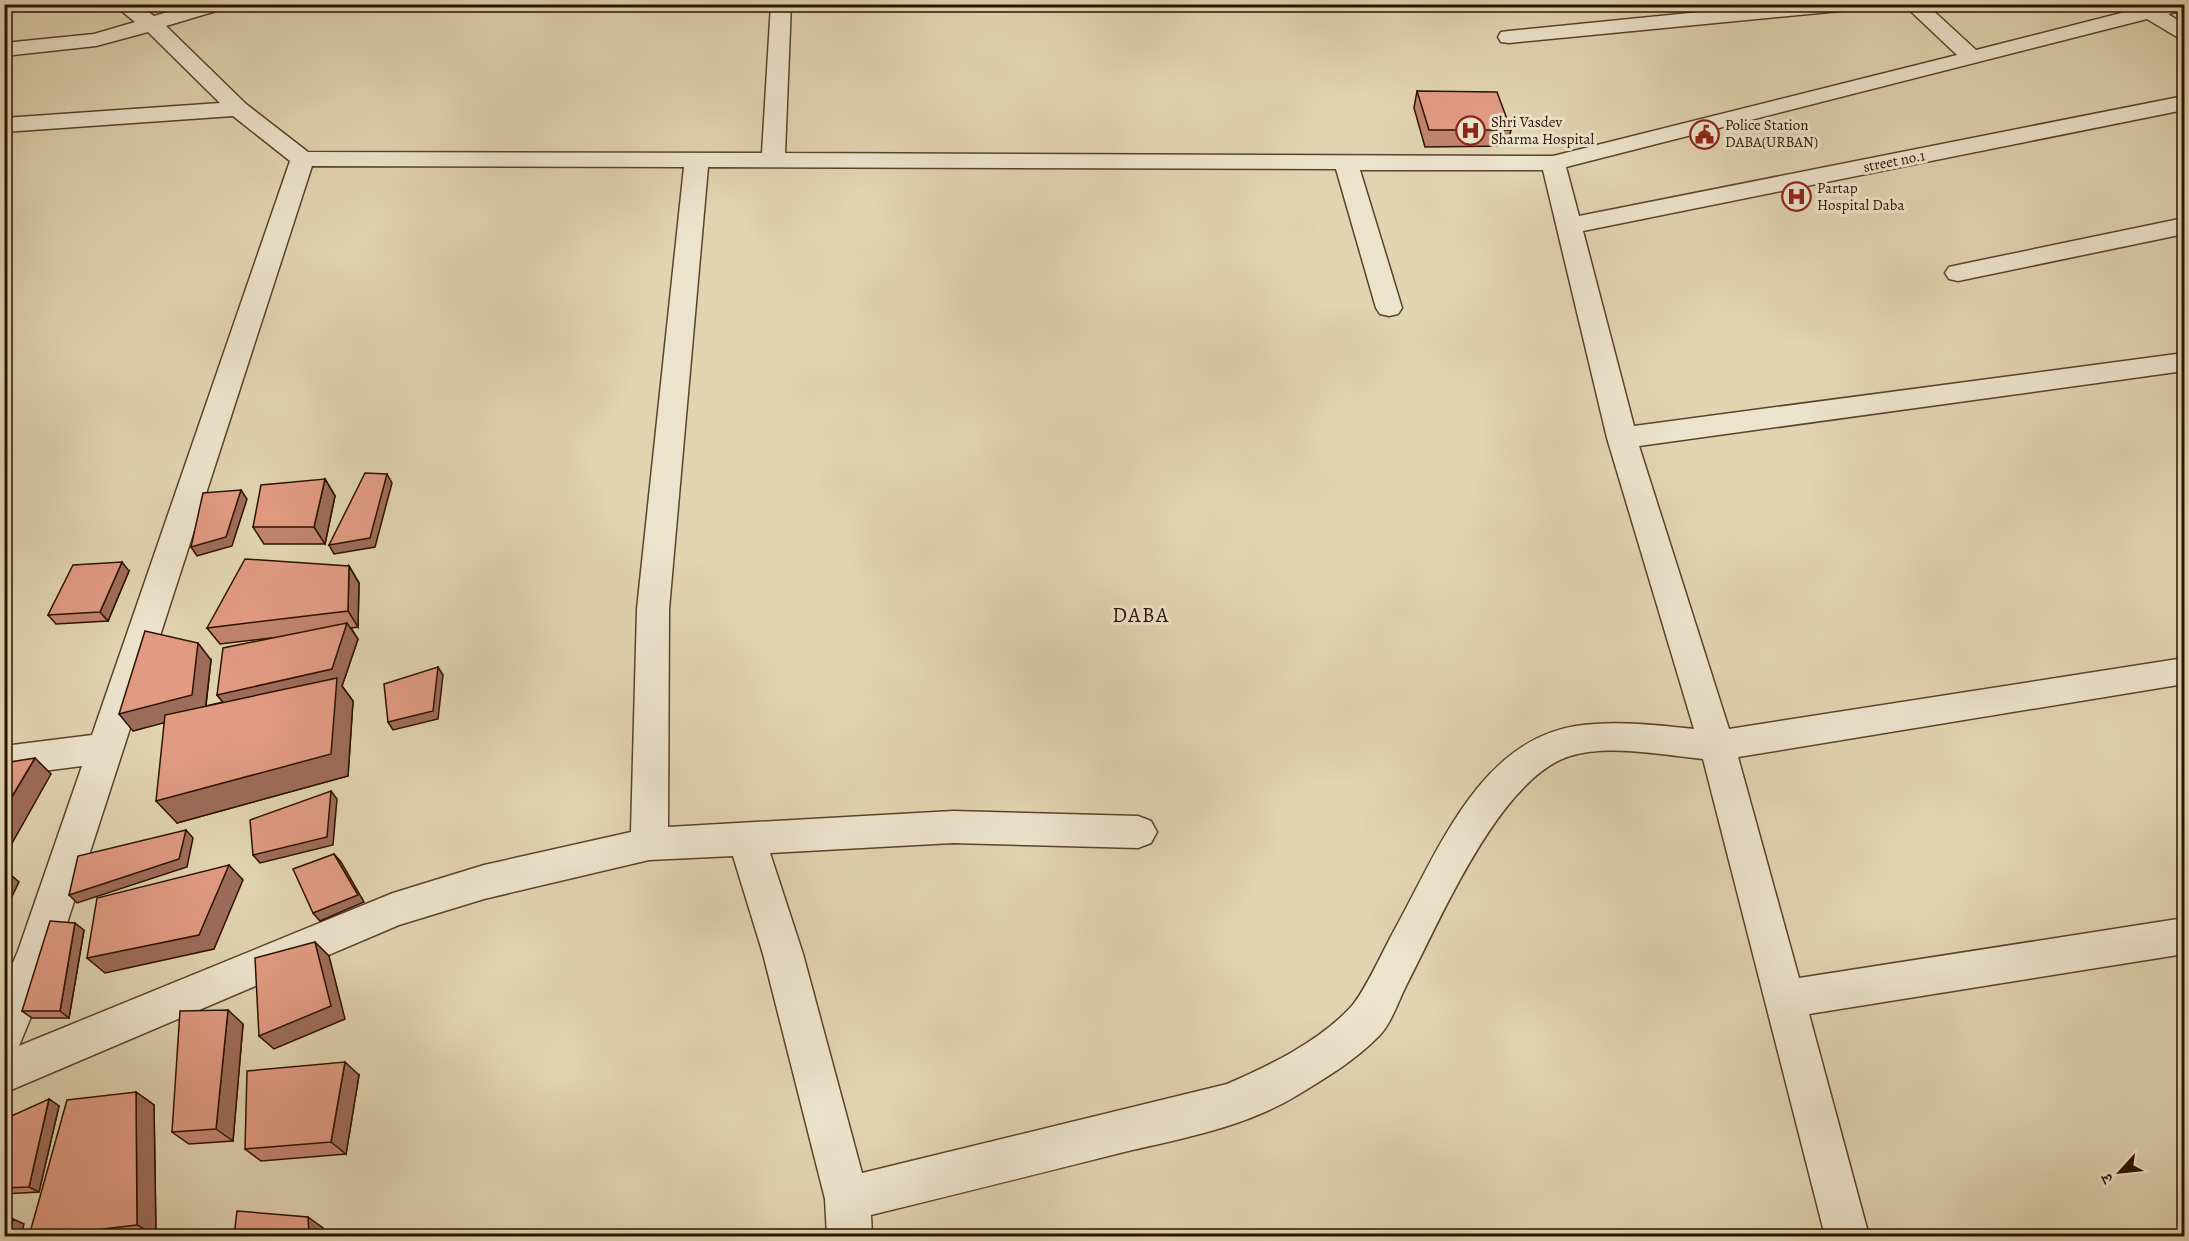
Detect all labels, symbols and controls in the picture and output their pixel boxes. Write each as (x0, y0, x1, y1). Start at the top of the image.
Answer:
place label: Shri Vasdev Sharma Hospital (1491, 112, 1595, 149)
hospital icon: Shri Vasdev Sharma Hospital (1454, 115, 1486, 147)
place label: Police Station DABA(URBAN) (1725, 115, 1818, 152)
public building icon: Police Station DABA(URBAN) (1688, 118, 1720, 150)
street label: street no.1 (1861, 145, 1927, 177)
place label: Partap Hospital Daba (1817, 178, 1904, 215)
hospital icon: Partap Hospital Daba (1780, 181, 1812, 213)
district label: DABA (1112, 601, 1170, 629)
north arrow (2090, 1142, 2150, 1202)
text: उ (2095, 1168, 2120, 1188)

